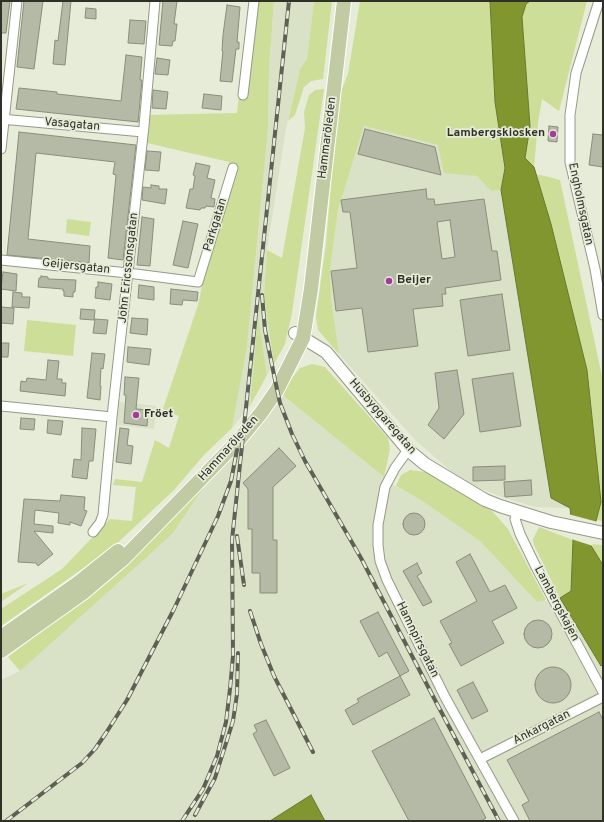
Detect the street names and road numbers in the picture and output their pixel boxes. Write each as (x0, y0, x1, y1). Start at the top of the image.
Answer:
street label: Hammaröleden (316, 96, 340, 180)
street label: Vasagatan (44, 115, 100, 135)
street label: Engholmsgatan (564, 161, 596, 247)
street label: Parkgatan (201, 197, 231, 253)
street label: John Ericssonsgatan (116, 212, 142, 324)
street label: Geijersgatan (41, 256, 111, 278)
street label: Husbyggaregatan (345, 376, 419, 458)
street label: Hammaröleden (196, 413, 262, 485)
street label: Lambergskajen (530, 564, 582, 644)
street label: Hamnpirsgatan (393, 600, 441, 680)
street label: Ankargatan (511, 707, 573, 749)

